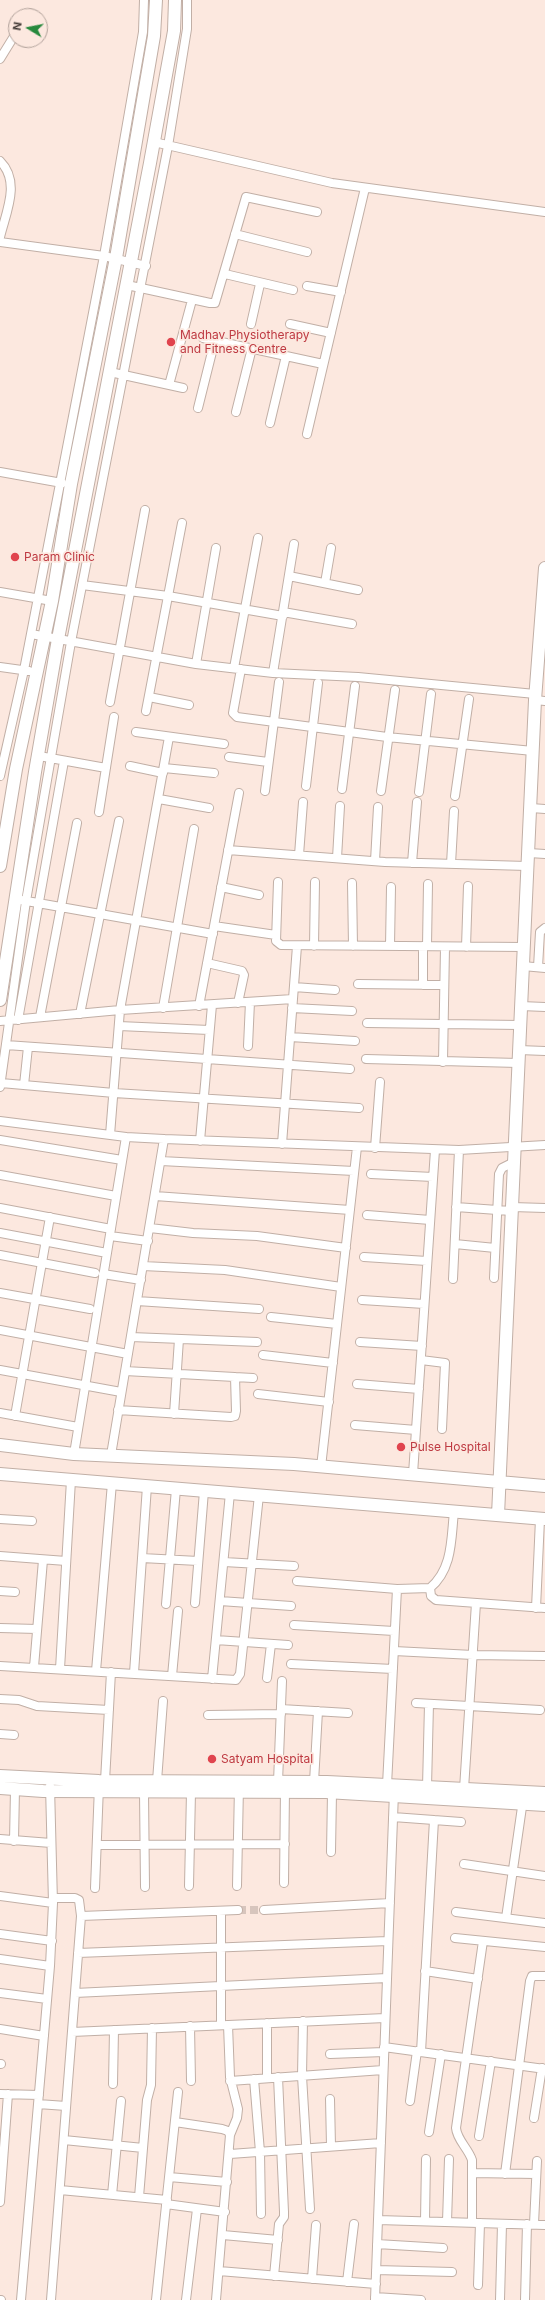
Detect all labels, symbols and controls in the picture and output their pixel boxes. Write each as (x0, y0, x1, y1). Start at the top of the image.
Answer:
north arrow (8, 8, 48, 48)
text: N (10, 21, 25, 31)
place label: Madhav Physiotherapy and Fitness Centre (180, 328, 310, 356)
marker: Madhav Physiotherapy and Fitness Centre (165, 336, 177, 348)
place label: Param Clinic (24, 550, 95, 564)
marker: Param Clinic (9, 551, 21, 563)
place label: Pulse Hospital (410, 1440, 491, 1454)
marker: Pulse Hospital (395, 1441, 407, 1453)
place label: Satyam Hospital (221, 1752, 313, 1766)
marker: Satyam Hospital (206, 1753, 218, 1765)

